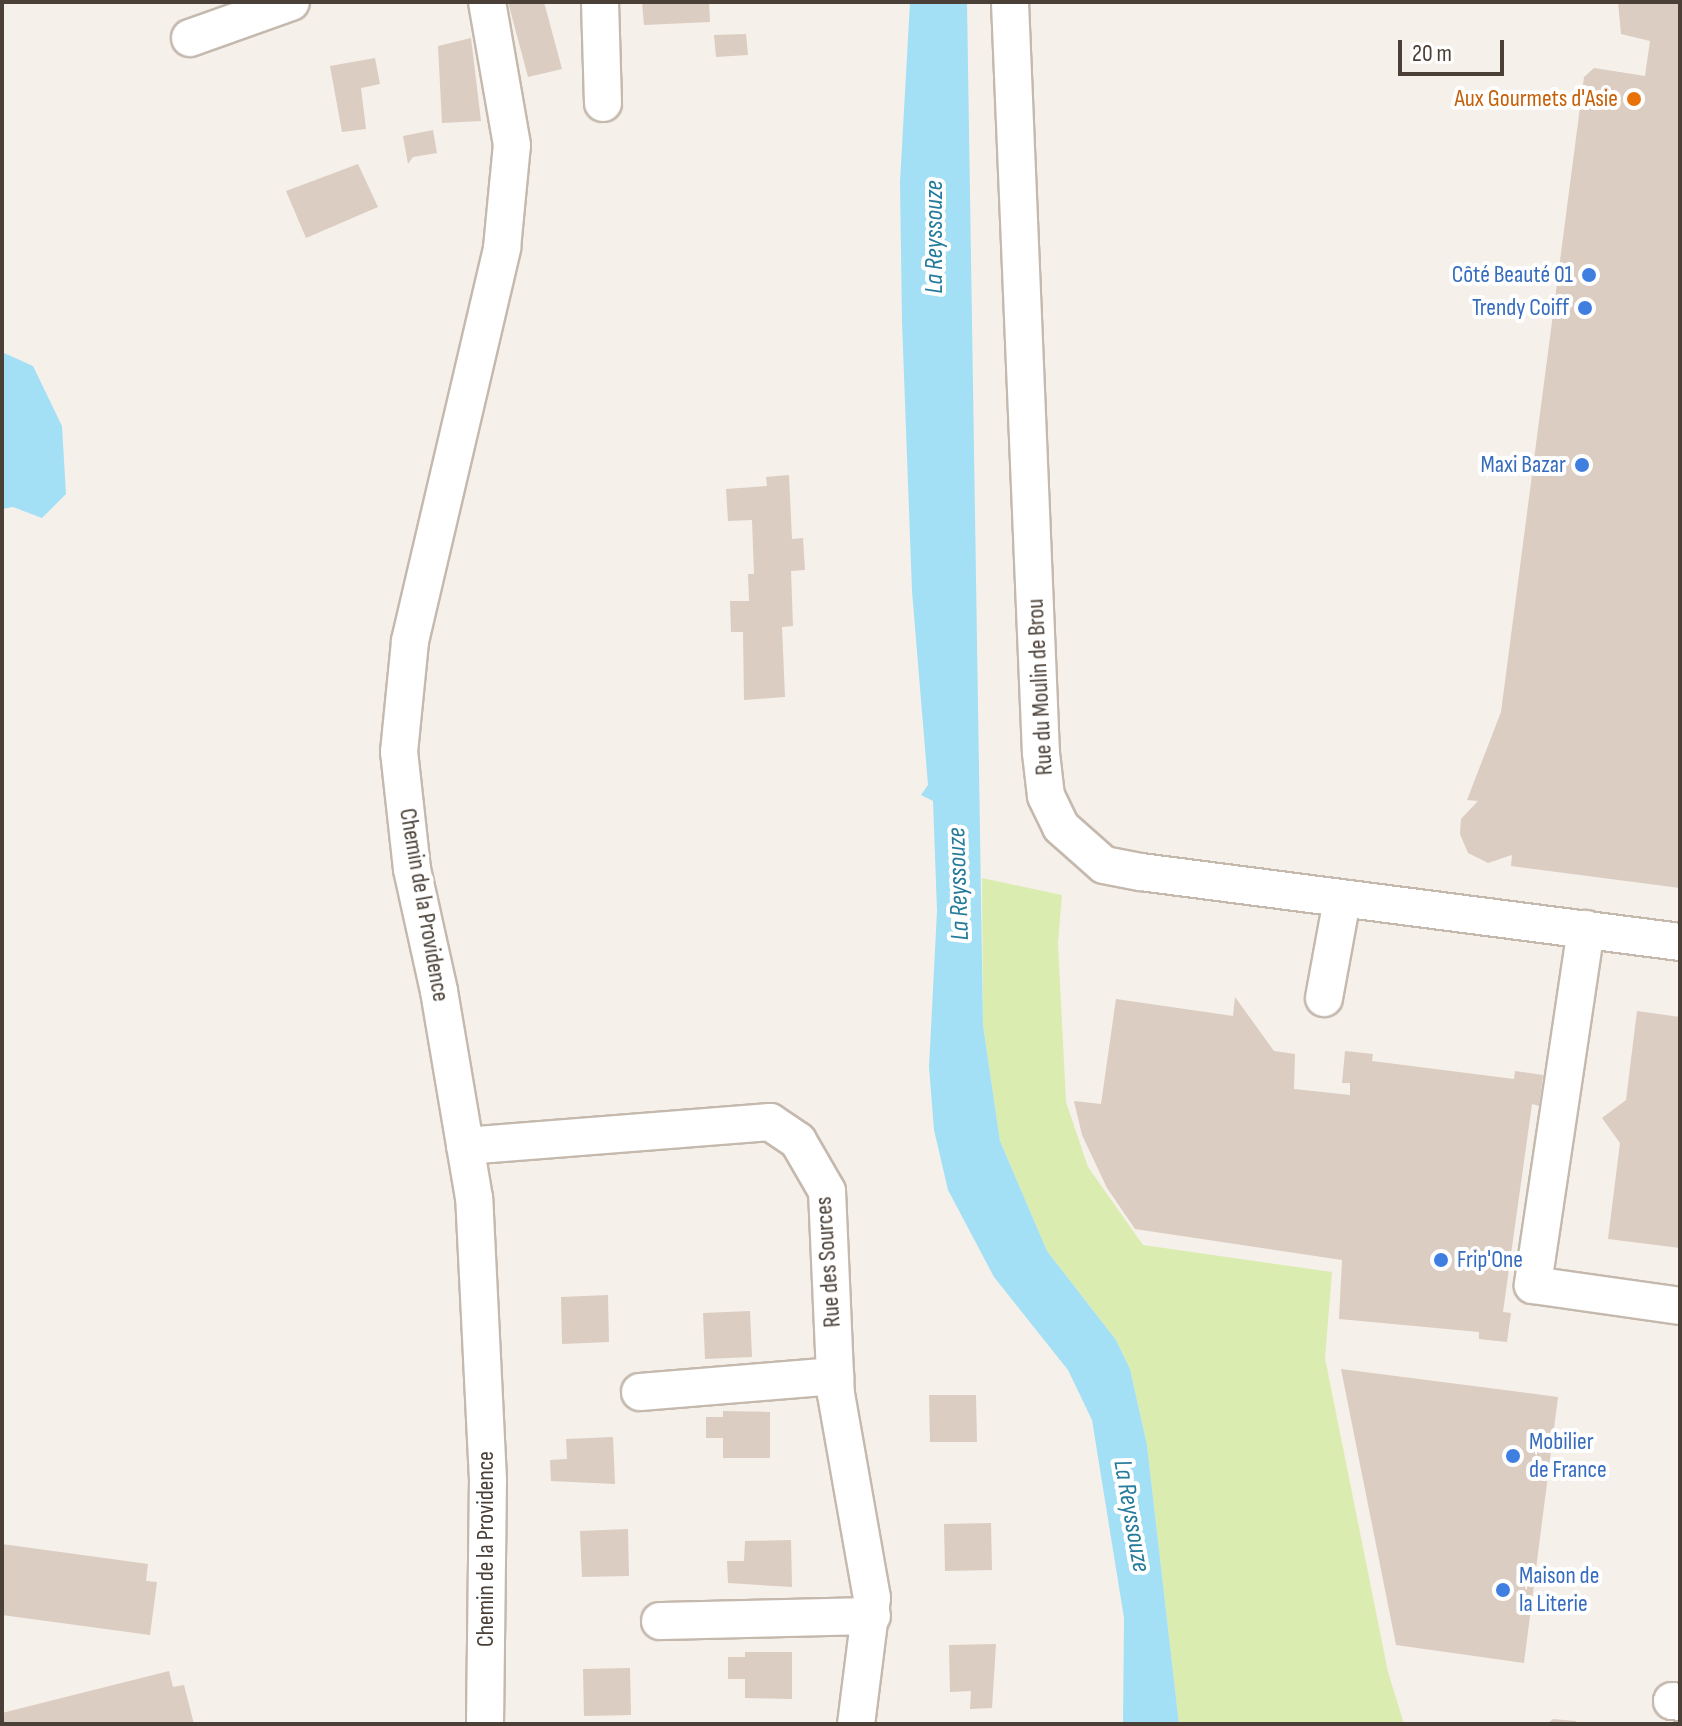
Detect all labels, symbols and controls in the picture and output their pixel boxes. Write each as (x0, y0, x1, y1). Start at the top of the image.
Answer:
scale bar (1402, 24, 1508, 74)
text: 20 m (1412, 39, 1452, 68)
place label: Aux Gourmets d'Asie (1455, 85, 1618, 113)
marker: Aux Gourmets d'Asie (1625, 90, 1643, 108)
water label: La Reyssouze (919, 180, 951, 294)
place label: Côté Beauté 01 (1452, 261, 1573, 289)
marker: Côté Beauté 01 (1580, 266, 1598, 284)
place label: Trendy Coiff (1472, 294, 1569, 322)
marker: Trendy Coiff (1576, 299, 1594, 317)
place label: Maxi Bazar (1480, 451, 1566, 479)
marker: Maxi Bazar (1573, 456, 1591, 474)
street label: Rue du Moulin de Brou (1021, 598, 1059, 776)
street label: Chemin de la Providence (393, 806, 455, 1004)
water label: La Reyssouze (941, 827, 977, 941)
street label: Rue des Sources (809, 1196, 847, 1328)
place label: Frip'One (1457, 1246, 1523, 1274)
marker: Frip'One (1432, 1251, 1450, 1269)
place label: Mobilier de France (1529, 1428, 1607, 1484)
marker: Mobilier de France (1504, 1447, 1522, 1465)
street label: Chemin de la Providence (472, 1451, 500, 1647)
water label: La Reyssouze (1106, 1458, 1156, 1574)
place label: Maison de la Literie (1519, 1562, 1599, 1618)
marker: Maison de la Literie (1494, 1581, 1512, 1599)

